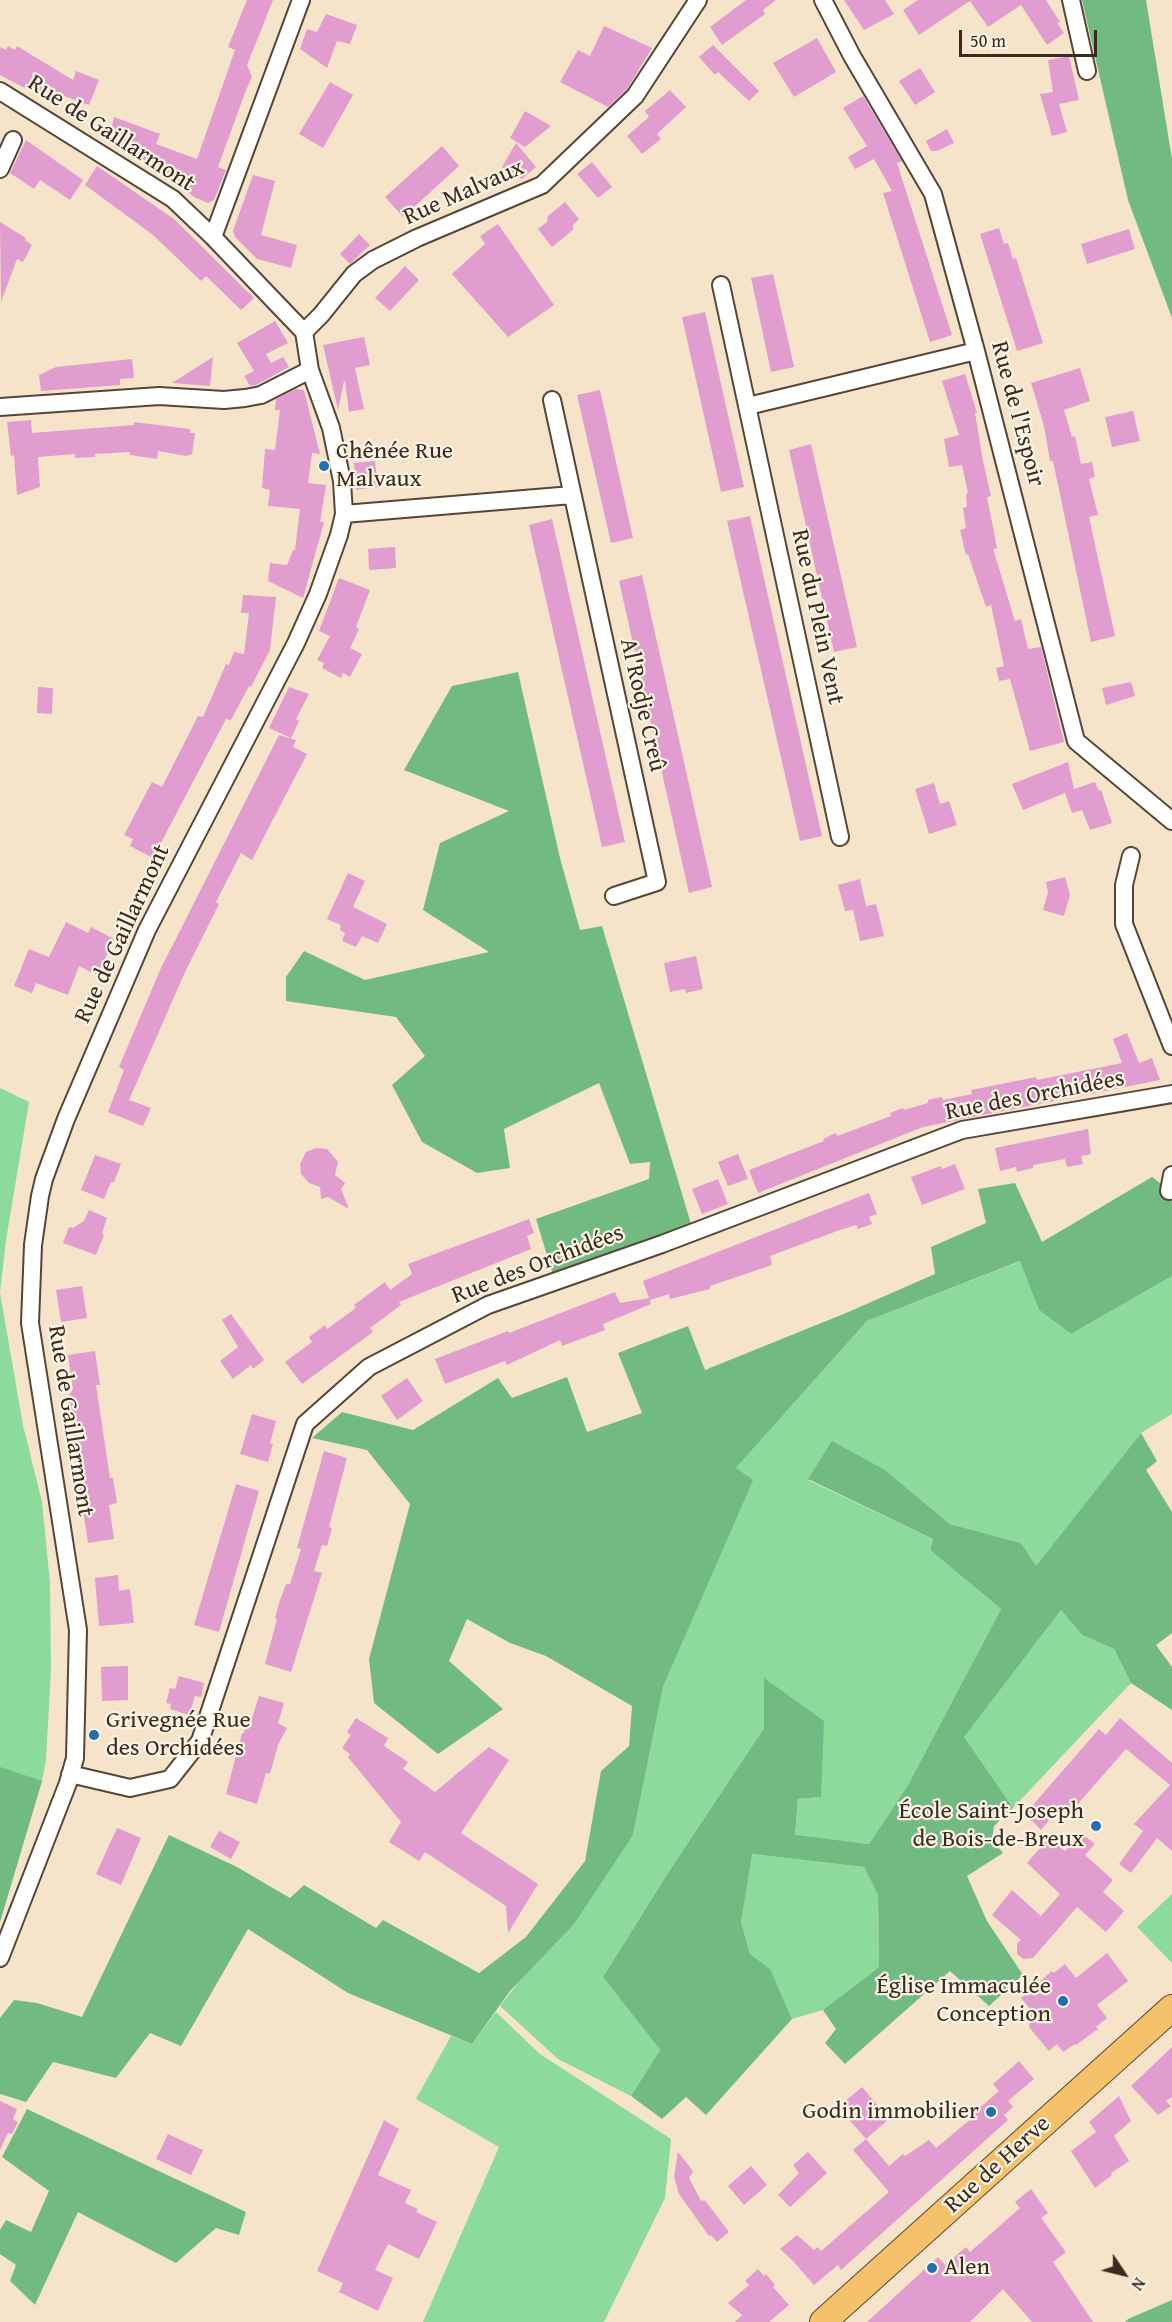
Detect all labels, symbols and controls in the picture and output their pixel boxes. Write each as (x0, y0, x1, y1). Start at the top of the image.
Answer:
scale bar (962, 18, 1100, 56)
text: 50 m (970, 27, 1006, 54)
street label: Rue de Gaillarmont (22, 69, 200, 199)
street label: Rue Malvaux (399, 154, 529, 232)
street label: Rue de l'Espoir (984, 338, 1050, 490)
place label: Chênée Rue Malvaux (336, 438, 453, 494)
marker: Chênée Rue Malvaux (317, 459, 331, 473)
street label: Rue du Plein Vent (784, 527, 850, 707)
street label: Al'Rodje Creû (613, 635, 671, 775)
street label: Rue de Gaillarmont (69, 840, 177, 1028)
street label: Rue des Orchidées (943, 1065, 1127, 1127)
street label: Rue des Orchidées (448, 1219, 628, 1311)
street label: Rue de Gaillarmont (41, 1323, 99, 1519)
place label: Grivegnée Rue des Orchidées (106, 1707, 251, 1763)
marker: Grivegnée Rue des Orchidées (87, 1728, 101, 1742)
place label: École Saint-Joseph de Bois-de-Breux (899, 1798, 1084, 1854)
marker: École Saint-Joseph de Bois-de-Breux (1089, 1819, 1103, 1833)
place label: Église Immaculée Conception (877, 1973, 1051, 2029)
marker: Église Immaculée Conception (1056, 1994, 1070, 2008)
place label: Godin immobilier (802, 2098, 979, 2126)
marker: Godin immobilier (984, 2105, 998, 2119)
street label: Rue de Herve (939, 2110, 1057, 2220)
north arrow (1094, 2244, 1154, 2304)
place label: Alen (944, 2254, 990, 2282)
marker: Alen (925, 2261, 939, 2275)
text: N (1126, 2273, 1152, 2296)

